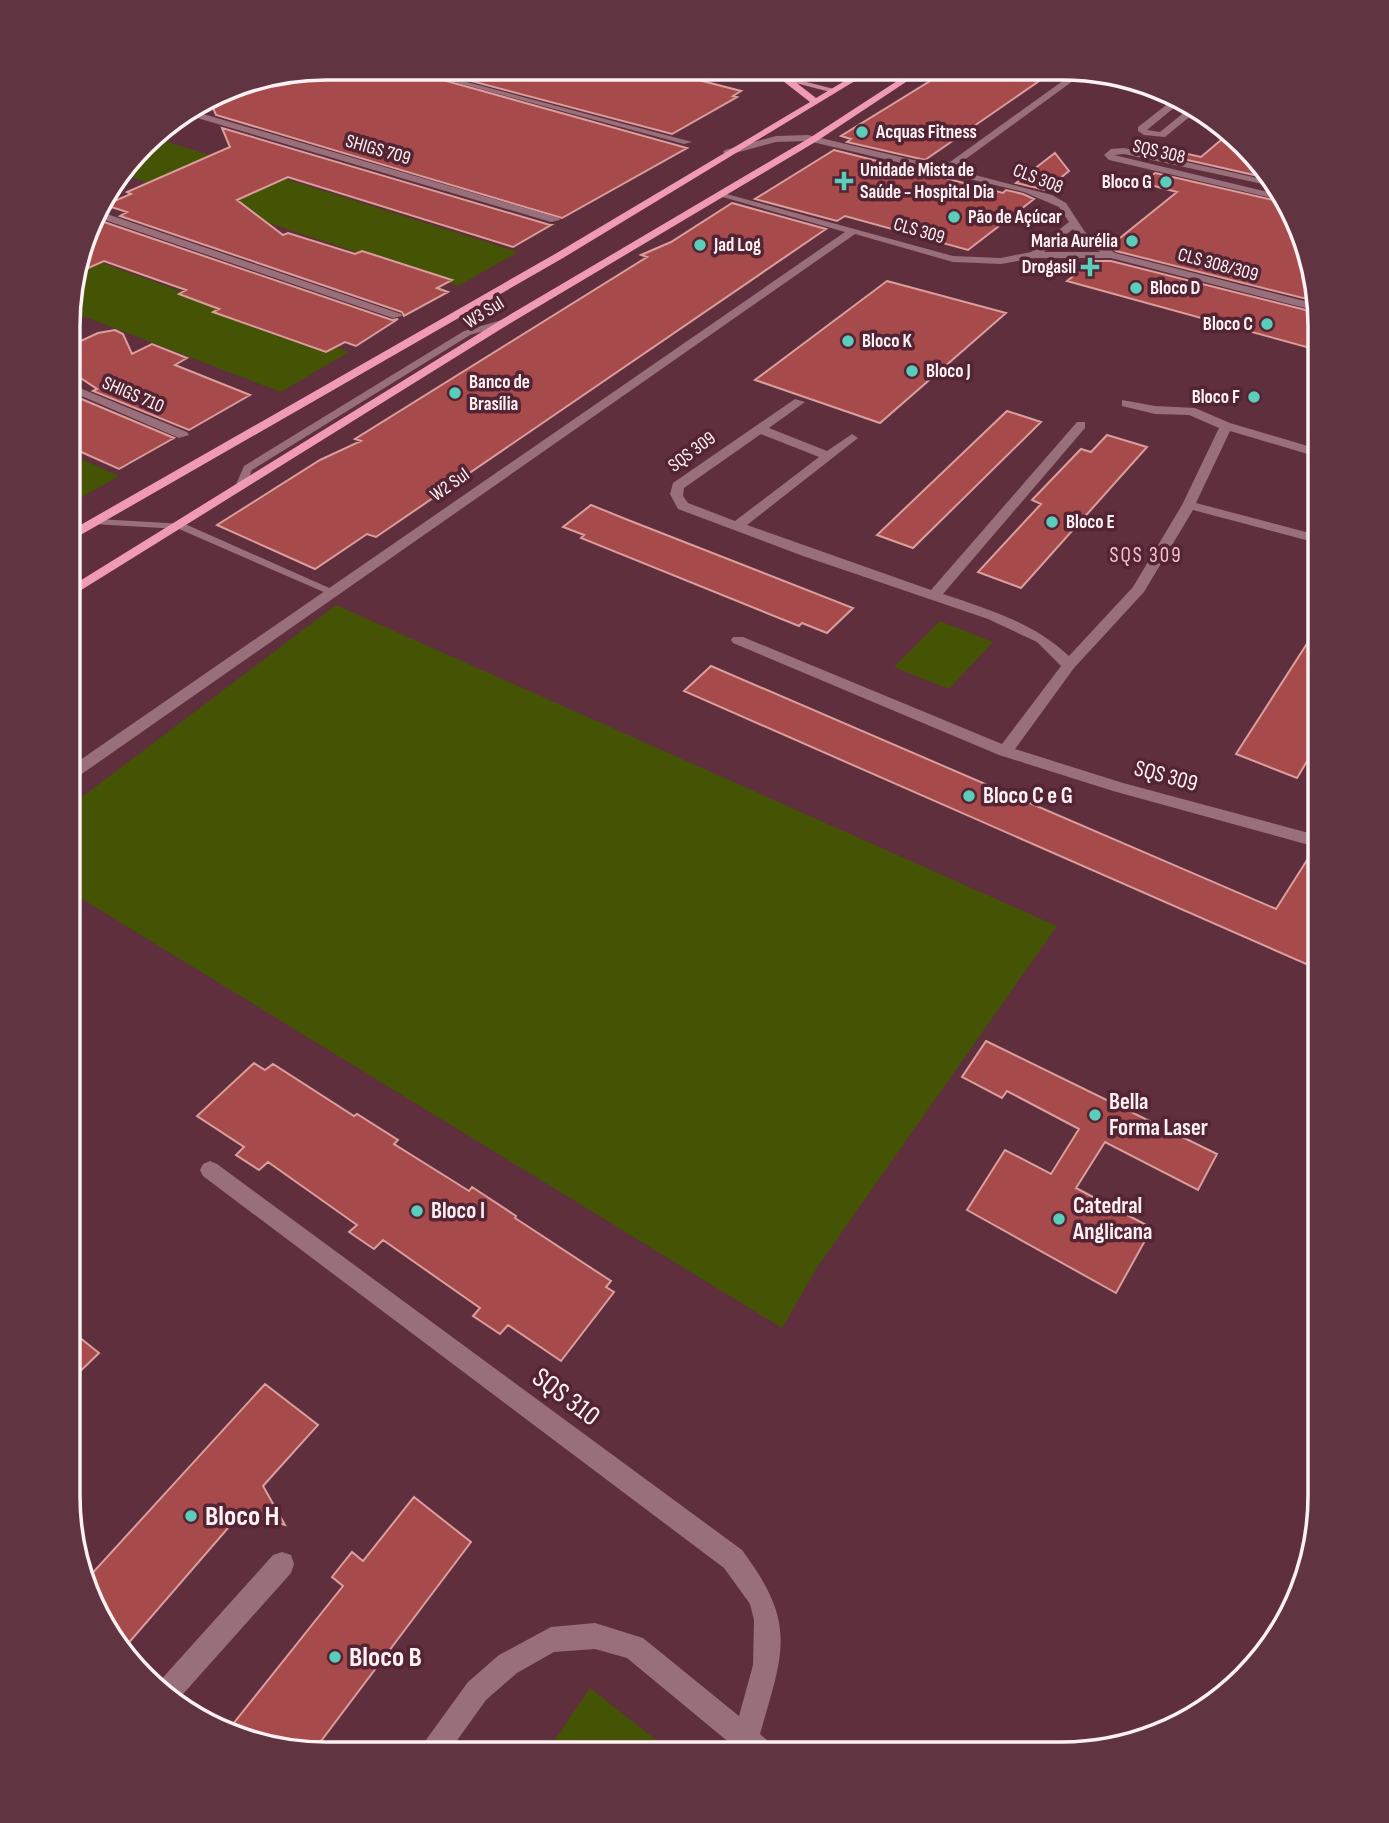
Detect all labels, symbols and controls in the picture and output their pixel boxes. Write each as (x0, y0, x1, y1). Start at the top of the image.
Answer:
place label: Acquas Fitness (875, 121, 977, 144)
marker: Acquas Fitness (854, 124, 870, 140)
street label: SHIGS 709 (343, 130, 413, 170)
street label: SQS 308 (1130, 135, 1188, 169)
place label: Unidade Mista de Saúde - Hospital Dia (860, 159, 994, 204)
street label: CLS 308 (1010, 159, 1066, 199)
marker: Unidade Mista de Saúde - Hospital Dia (834, 171, 854, 191)
place label: Bloco G (1102, 171, 1152, 194)
marker: Bloco G (1158, 174, 1174, 190)
place label: Pão de Açúcar (968, 206, 1062, 229)
marker: Pão de Açúcar (946, 209, 962, 225)
street label: CLS 309 (891, 213, 947, 249)
place label: Maria Aurélia (1031, 230, 1118, 253)
marker: Maria Aurélia (1124, 233, 1140, 249)
place label: Jad Log (713, 234, 761, 257)
marker: Jad Log (692, 237, 708, 253)
street label: CLS 308/309 (1175, 243, 1261, 287)
place label: Drogasil (1022, 256, 1076, 279)
marker: Drogasil (1082, 259, 1098, 275)
place label: Bloco D (1150, 277, 1200, 300)
marker: Bloco D (1128, 280, 1144, 296)
street label: W3 Sul (460, 292, 508, 334)
place label: Bloco C (1203, 313, 1253, 336)
marker: Bloco C (1259, 316, 1275, 332)
place label: Bloco K (862, 330, 912, 353)
marker: Bloco K (840, 333, 856, 349)
place label: Bloco J (926, 360, 971, 383)
marker: Bloco J (904, 363, 920, 379)
place label: Banco de Brasília (469, 371, 530, 416)
street label: SHIGS 710 (99, 372, 167, 418)
marker: Banco de Brasília (447, 385, 463, 401)
place label: Bloco F (1192, 386, 1240, 409)
marker: Bloco F (1246, 389, 1262, 405)
street label: SQS 309 (664, 427, 720, 477)
street label: W2 Sul (426, 463, 474, 507)
place label: Bloco E (1066, 511, 1115, 534)
marker: Bloco E (1044, 514, 1060, 530)
district label: SQS 309 (1110, 543, 1182, 568)
street label: SQS 309 (1131, 754, 1201, 798)
place label: Bloco C e G (983, 782, 1073, 810)
marker: Bloco C e G (961, 788, 977, 804)
place label: Bella Forma Laser (1109, 1088, 1208, 1142)
marker: Bella Forma Laser (1087, 1107, 1103, 1123)
place label: Catedral Anglicana (1072, 1192, 1152, 1246)
place label: Bloco I (431, 1197, 485, 1225)
marker: Bloco I (409, 1203, 425, 1219)
marker: Catedral Anglicana (1051, 1211, 1067, 1227)
street label: SQS 310 (526, 1361, 606, 1433)
place label: Bloco H (205, 1500, 279, 1533)
marker: Bloco H (183, 1508, 199, 1524)
place label: Bloco B (349, 1641, 422, 1674)
marker: Bloco B (327, 1649, 343, 1665)

